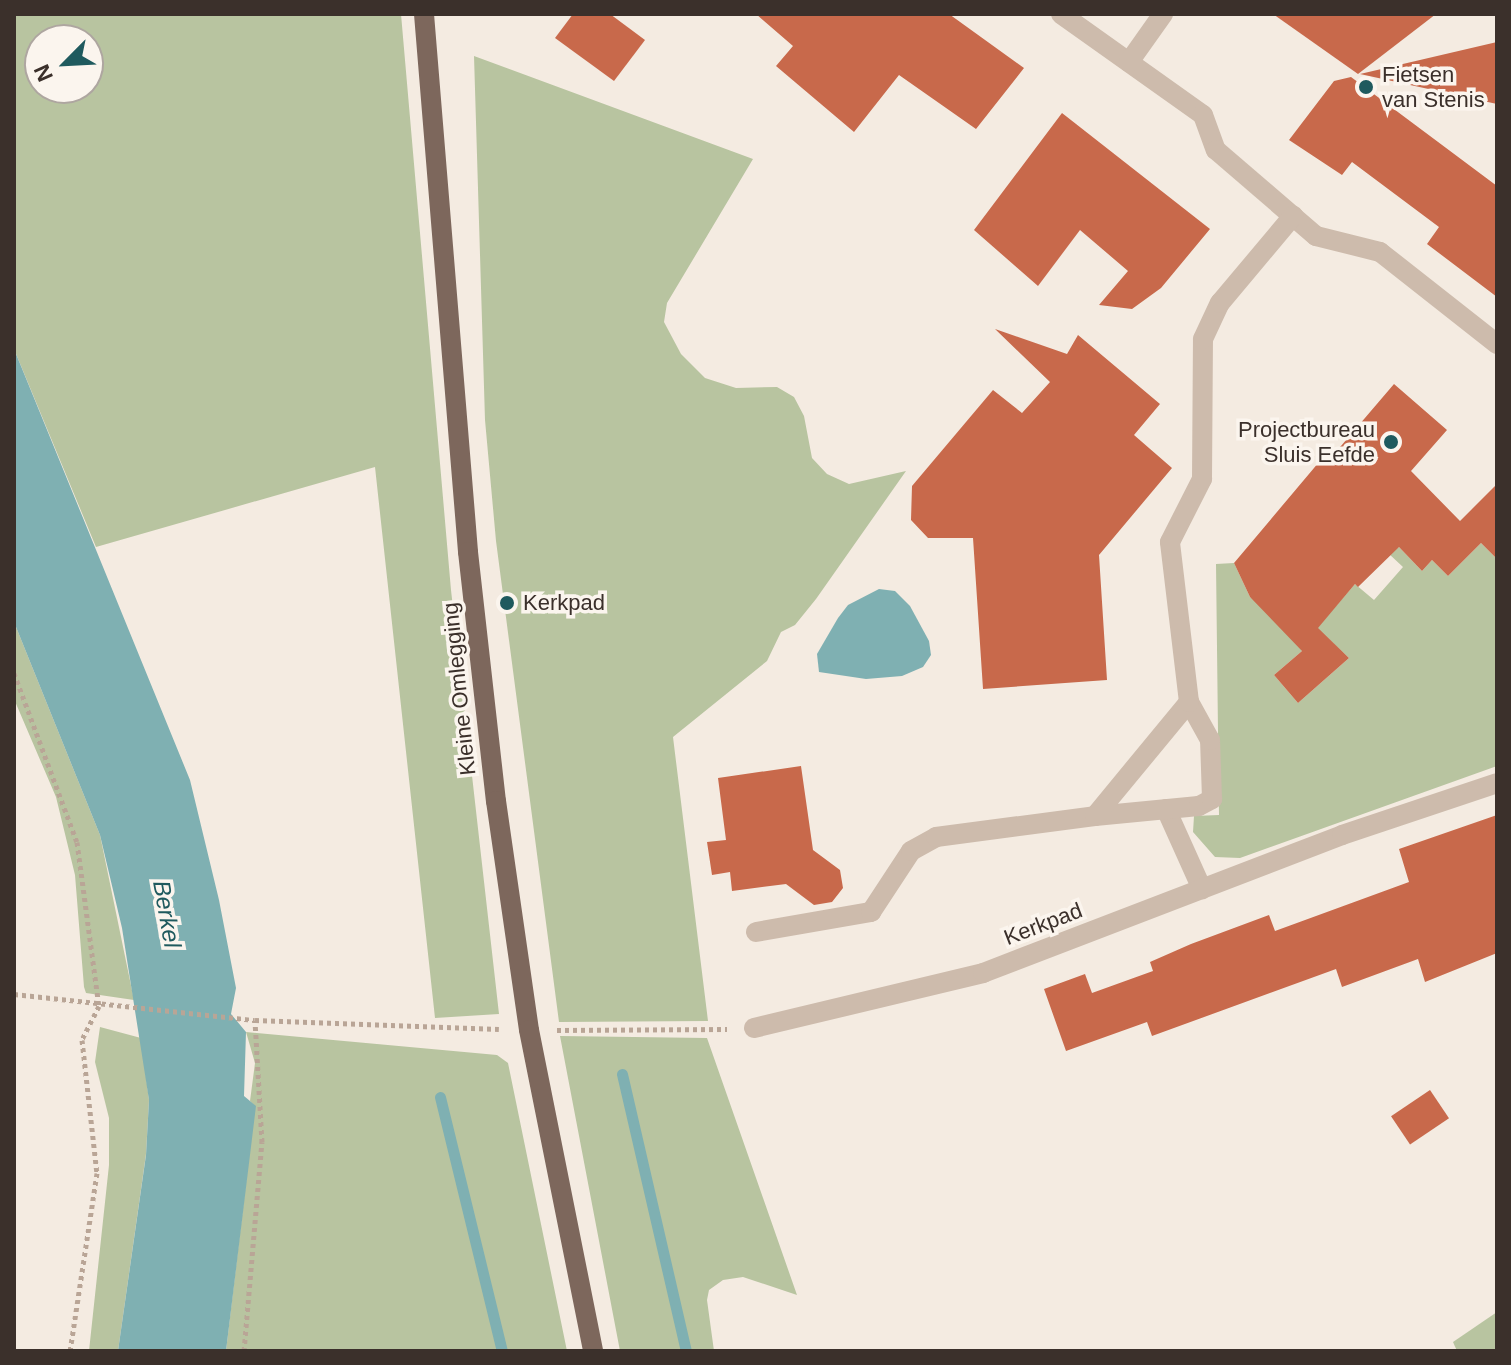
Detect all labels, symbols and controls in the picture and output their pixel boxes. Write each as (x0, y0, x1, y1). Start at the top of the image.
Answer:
north arrow (24, 24, 104, 104)
text: N (29, 61, 58, 86)
place label: Fietsen van Stenis (1382, 61, 1485, 112)
marker: Fietsen van Stenis (1357, 78, 1375, 96)
place label: Projectbureau Sluis Eefde (1238, 416, 1375, 468)
marker: Projectbureau Sluis Eefde (1382, 433, 1400, 451)
place label: Kerkpad (523, 590, 605, 616)
marker: Kerkpad (498, 594, 516, 612)
street label: Kleine Omlegging (437, 601, 481, 777)
water label: Berkel (147, 878, 187, 950)
street label: Kerkpad (1000, 897, 1086, 951)

